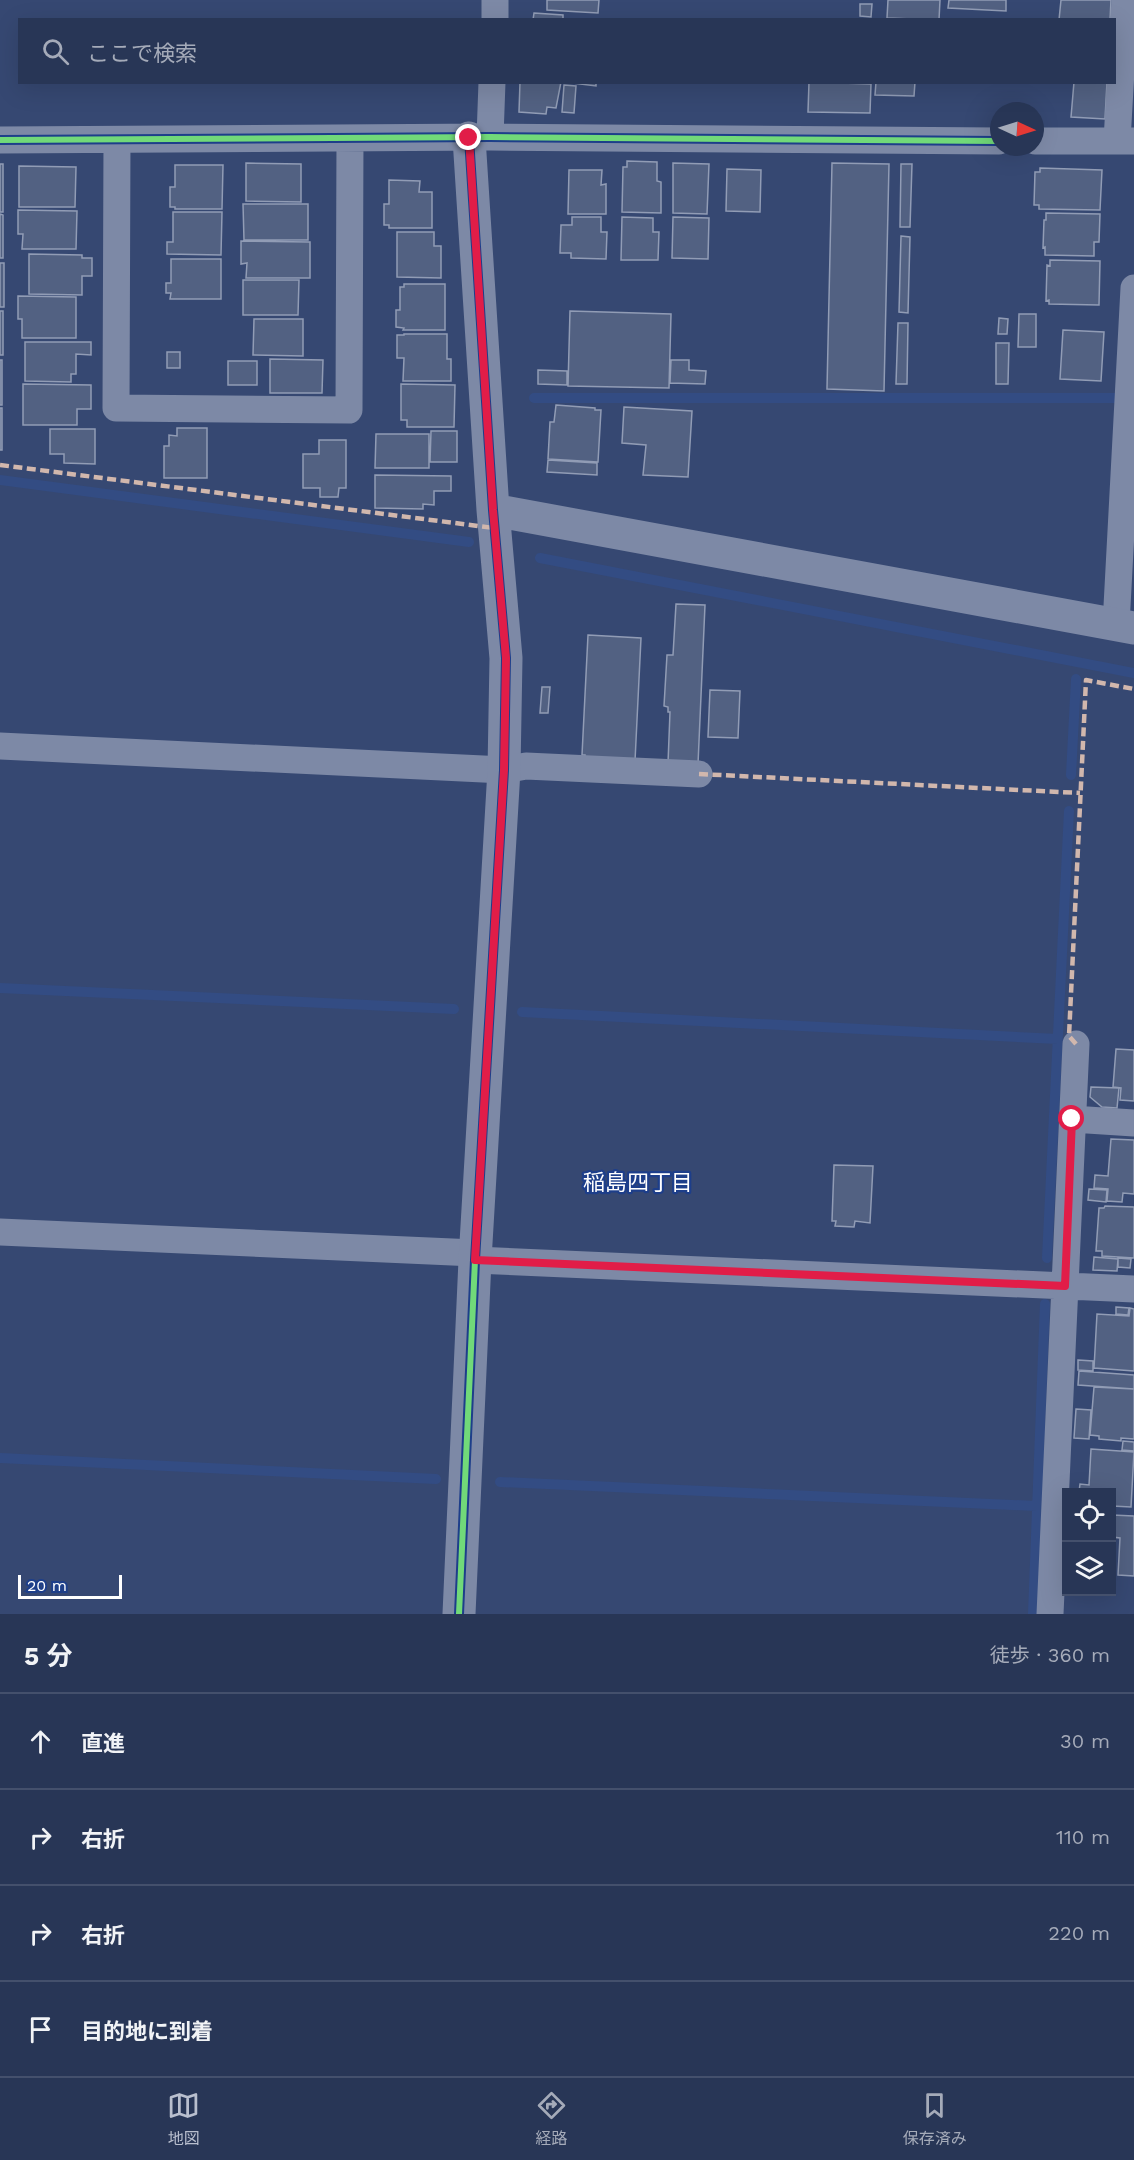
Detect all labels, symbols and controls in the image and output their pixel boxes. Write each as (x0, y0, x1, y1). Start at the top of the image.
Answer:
search box (18, 18, 1116, 84)
icon: search (39, 35, 72, 68)
text: ここで検索 (87, 41, 197, 66)
north arrow (990, 102, 1044, 156)
route end (455, 124, 481, 150)
route start (1058, 1105, 1084, 1131)
district label: 稲島四丁目 (583, 1170, 693, 1195)
map controls (1062, 1488, 1116, 1596)
button: locate (1062, 1488, 1116, 1542)
button: layers (1062, 1542, 1116, 1596)
scale bar (18, 1572, 122, 1600)
text: 20 m (27, 1576, 67, 1595)
text: 5 分 (24, 1641, 73, 1671)
text: 徒歩 · 360 m (990, 1643, 1110, 1667)
icon: ahead (24, 1725, 57, 1758)
text: 30 m (1060, 1729, 1110, 1753)
text: 直進 (81, 1731, 125, 1756)
icon: right (24, 1821, 57, 1854)
text: 110 m (1056, 1825, 1110, 1849)
text: 右折 (81, 1827, 125, 1852)
icon: right (24, 1917, 57, 1950)
text: 220 m (1048, 1921, 1110, 1945)
text: 右折 (81, 1923, 125, 1948)
icon: arrive (24, 2013, 57, 2046)
text: 目的地に到着 (81, 2019, 213, 2044)
tab: 地図 (167, 2089, 200, 2149)
tab: 経路 (535, 2089, 568, 2149)
tab: 保存済み (903, 2089, 967, 2149)

